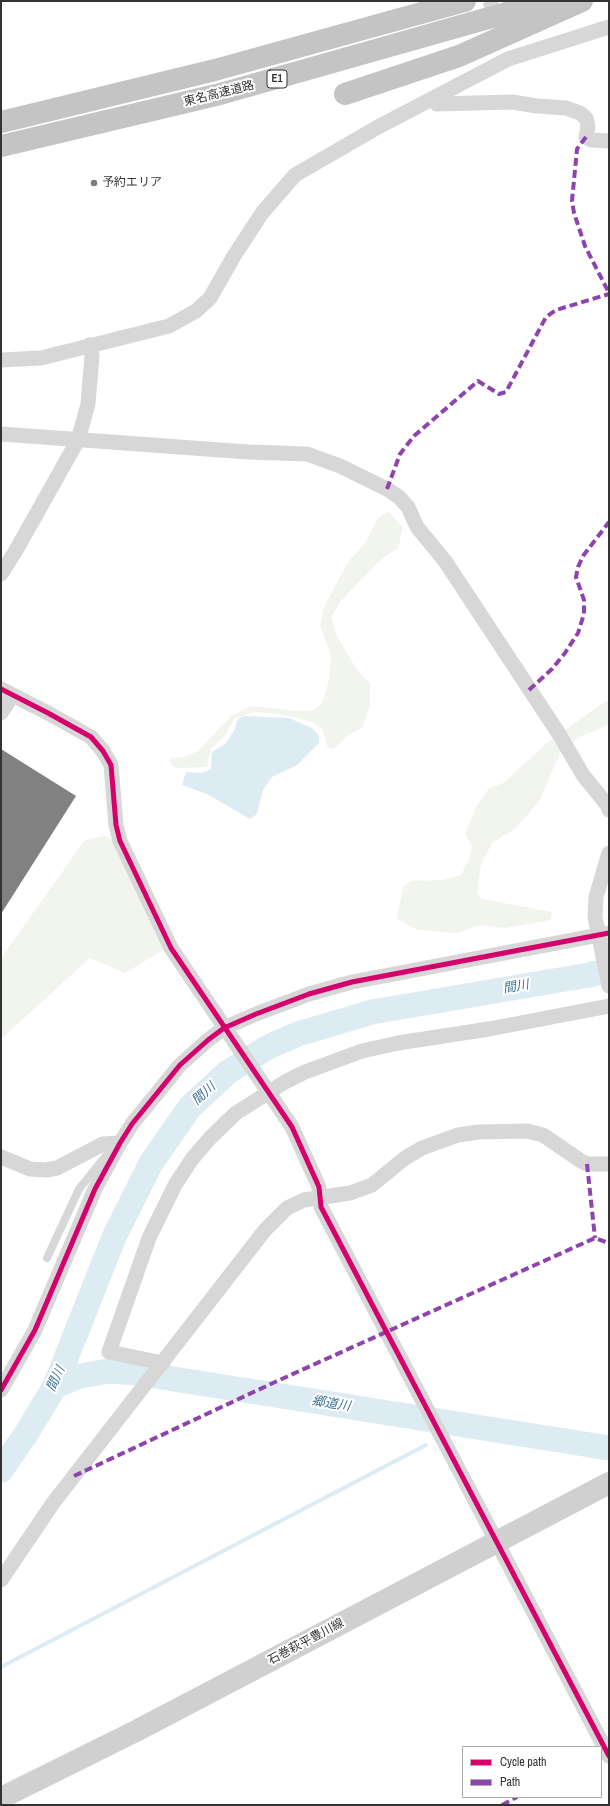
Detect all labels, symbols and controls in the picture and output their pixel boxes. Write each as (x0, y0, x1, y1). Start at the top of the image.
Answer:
road number: E1 (267, 70, 287, 88)
street label: 東名高速道路 (182, 78, 256, 110)
place label: 予約エリア (102, 176, 162, 190)
marker: 予約エリア (89, 178, 99, 188)
water label: 間川 (502, 977, 530, 997)
water label: 間川 (189, 1079, 219, 1109)
water label: 間川 (43, 1364, 69, 1394)
water label: 郷道川 (311, 1393, 351, 1415)
street label: 石巻萩平豊川線 (266, 1616, 346, 1668)
legend (462, 1746, 602, 1798)
text: Cycle path (500, 1754, 547, 1770)
text: Path (500, 1774, 520, 1790)

